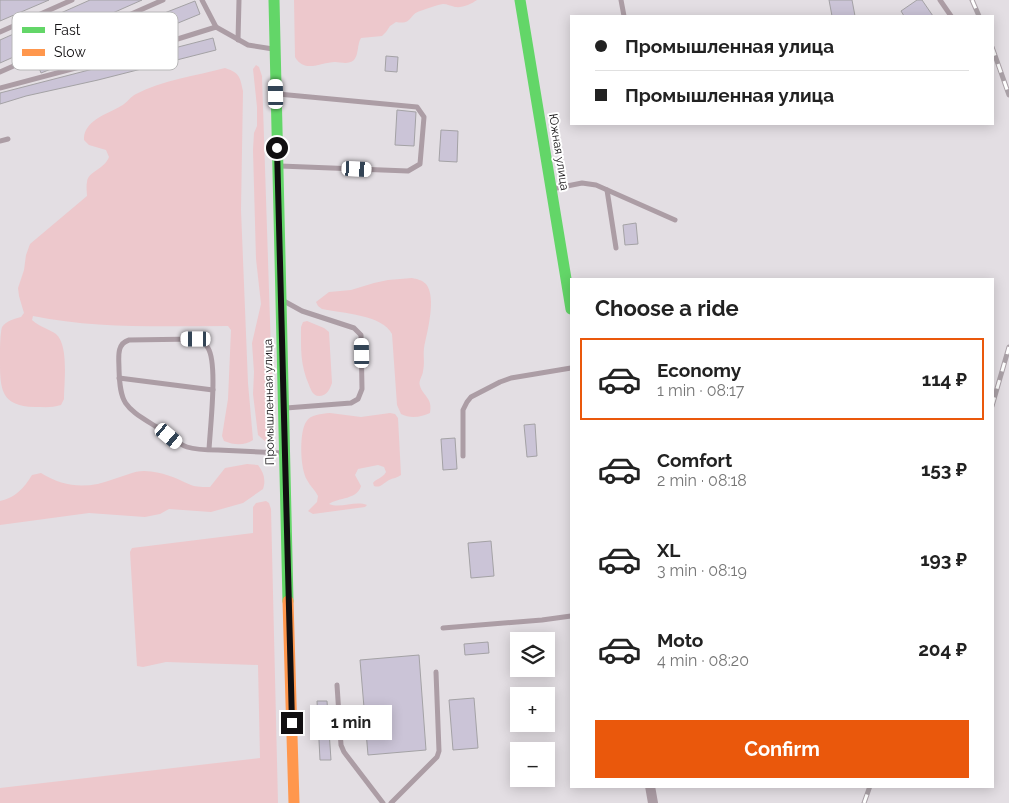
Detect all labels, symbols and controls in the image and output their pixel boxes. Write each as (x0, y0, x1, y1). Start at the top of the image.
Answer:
legend (12, 12, 178, 70)
text: Fast (54, 22, 81, 38)
text: Промышленная улица (625, 35, 834, 57)
text: Slow (54, 44, 86, 60)
car (268, 79, 283, 109)
text: Промышленная улица (625, 84, 834, 106)
street label: Южная улица (546, 113, 572, 191)
route start (266, 137, 288, 159)
car (341, 161, 372, 177)
text: Choose a ride (595, 295, 739, 321)
car (181, 332, 211, 347)
car (354, 338, 369, 368)
street label: Промышленная улица (261, 339, 277, 465)
icon: car (597, 357, 642, 402)
text: Economy (657, 359, 741, 381)
text: 114 ₽ (922, 368, 967, 390)
text: 1 min · 08:17 (657, 381, 744, 400)
car (152, 421, 185, 451)
icon: car (597, 447, 642, 492)
text: Comfort (657, 449, 732, 471)
text: 153 ₽ (921, 458, 967, 480)
text: 2 min · 08:18 (657, 471, 747, 490)
icon: car (597, 537, 642, 582)
text: XL (657, 539, 680, 561)
text: 193 ₽ (920, 548, 967, 570)
text: 3 min · 08:19 (657, 561, 747, 580)
icon: car (597, 627, 642, 672)
text: Moto (657, 629, 703, 651)
map controls (510, 632, 555, 787)
button: layers (510, 632, 555, 677)
text: 204 ₽ (918, 638, 967, 660)
text: 4 min · 08:20 (657, 651, 749, 670)
button: + (510, 687, 555, 732)
callout: 1 min (310, 706, 392, 740)
route end (281, 712, 303, 734)
text: 1 min (331, 713, 371, 732)
button: Confirm (595, 720, 969, 778)
button: − (510, 742, 555, 787)

